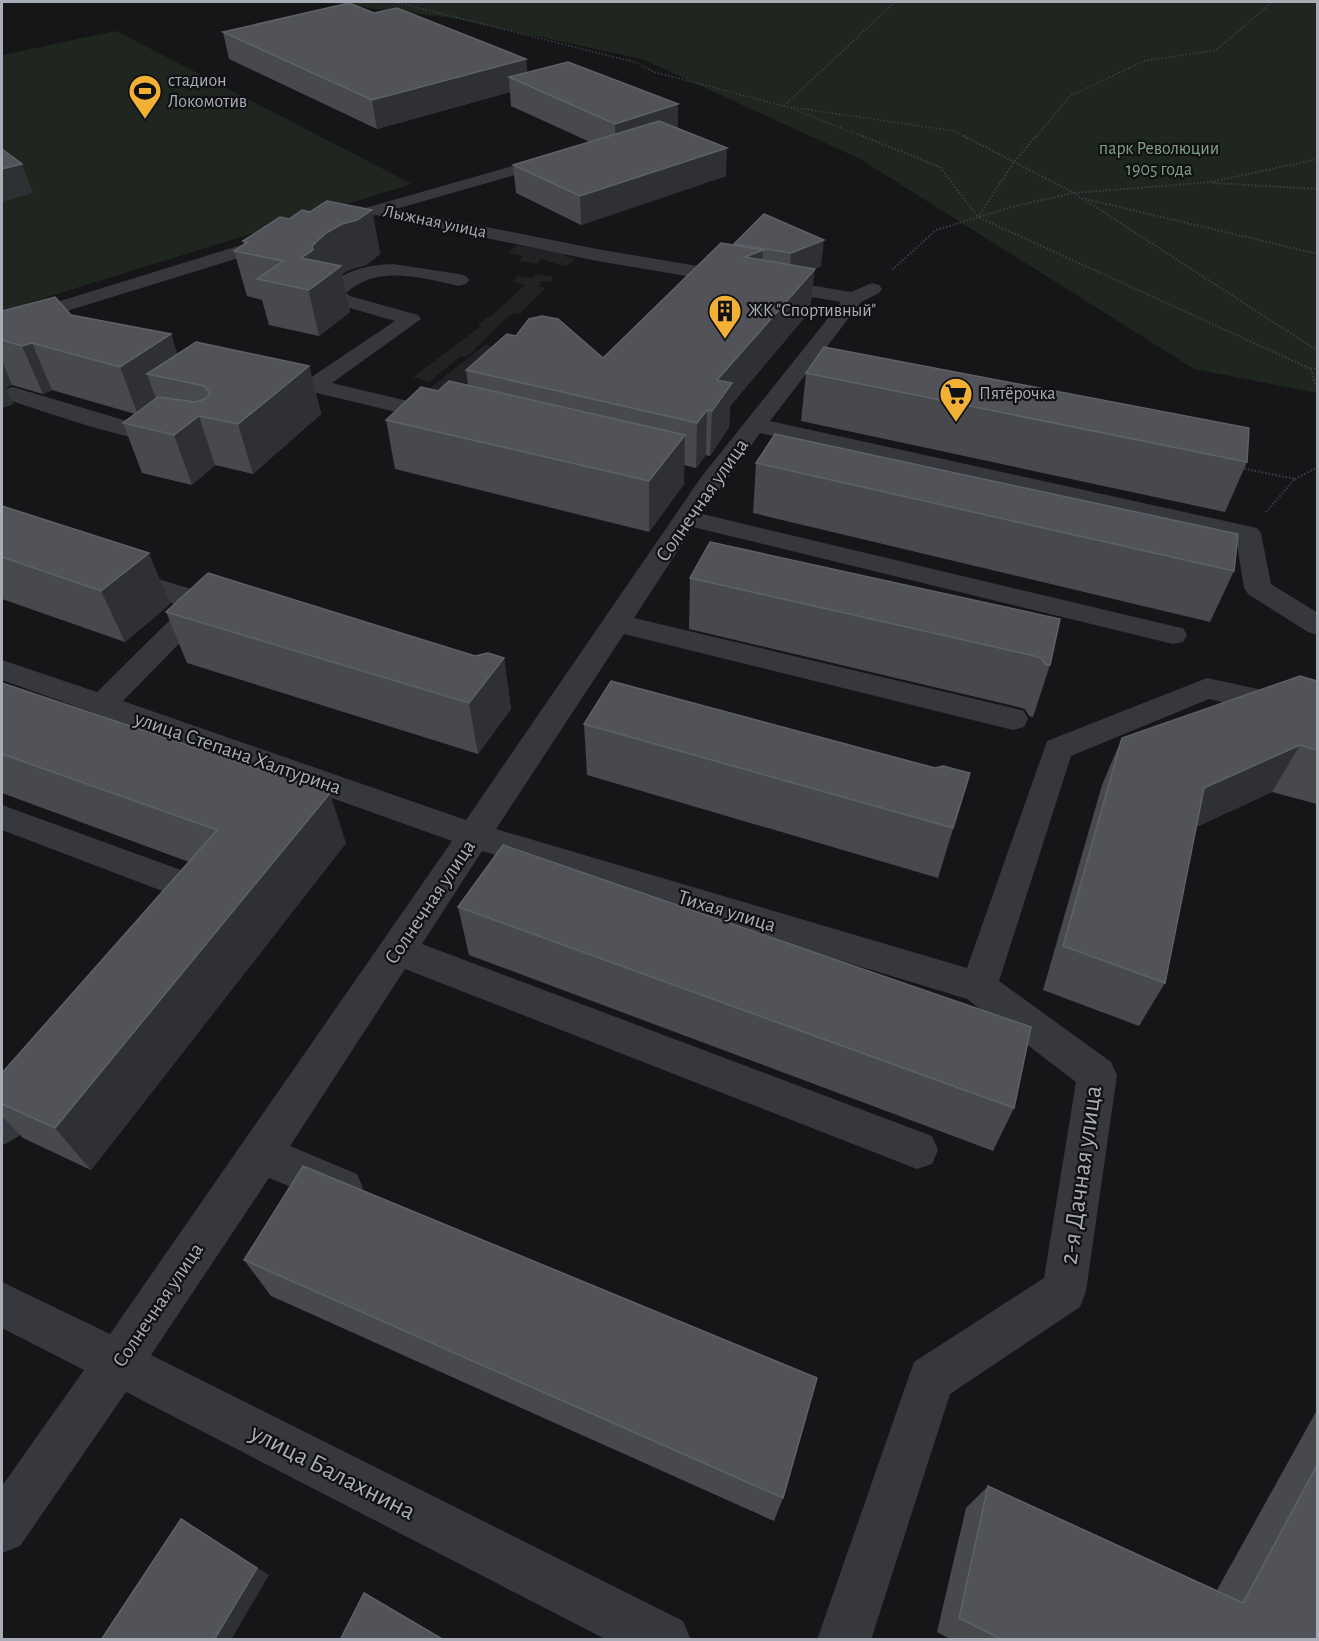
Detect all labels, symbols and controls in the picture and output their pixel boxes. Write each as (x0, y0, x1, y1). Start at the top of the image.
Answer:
place label: стадион Локомотив (168, 72, 247, 111)
sports icon: стадион Локомотив (127, 73, 163, 120)
park label: парк Революции 1905 года (1099, 140, 1219, 179)
street label: Лыжная улица (382, 202, 488, 242)
building icon: ЖК "Спортивный" (707, 293, 743, 340)
place label: ЖК "Спортивный" (748, 302, 876, 320)
supermarket icon: Пятёрочка (938, 376, 974, 423)
place label: Пятёрочка (979, 385, 1056, 403)
street label: Солнечная улица (652, 434, 752, 565)
street label: улица Степана Халтурина (131, 707, 344, 798)
street label: Солнечная улица (381, 836, 480, 968)
street label: Тихая улица (676, 886, 779, 936)
street label: 2-я Дачная улица (1056, 1084, 1106, 1266)
street label: Солнечная улица (109, 1239, 208, 1371)
street label: улица Балахнина (245, 1419, 420, 1525)

